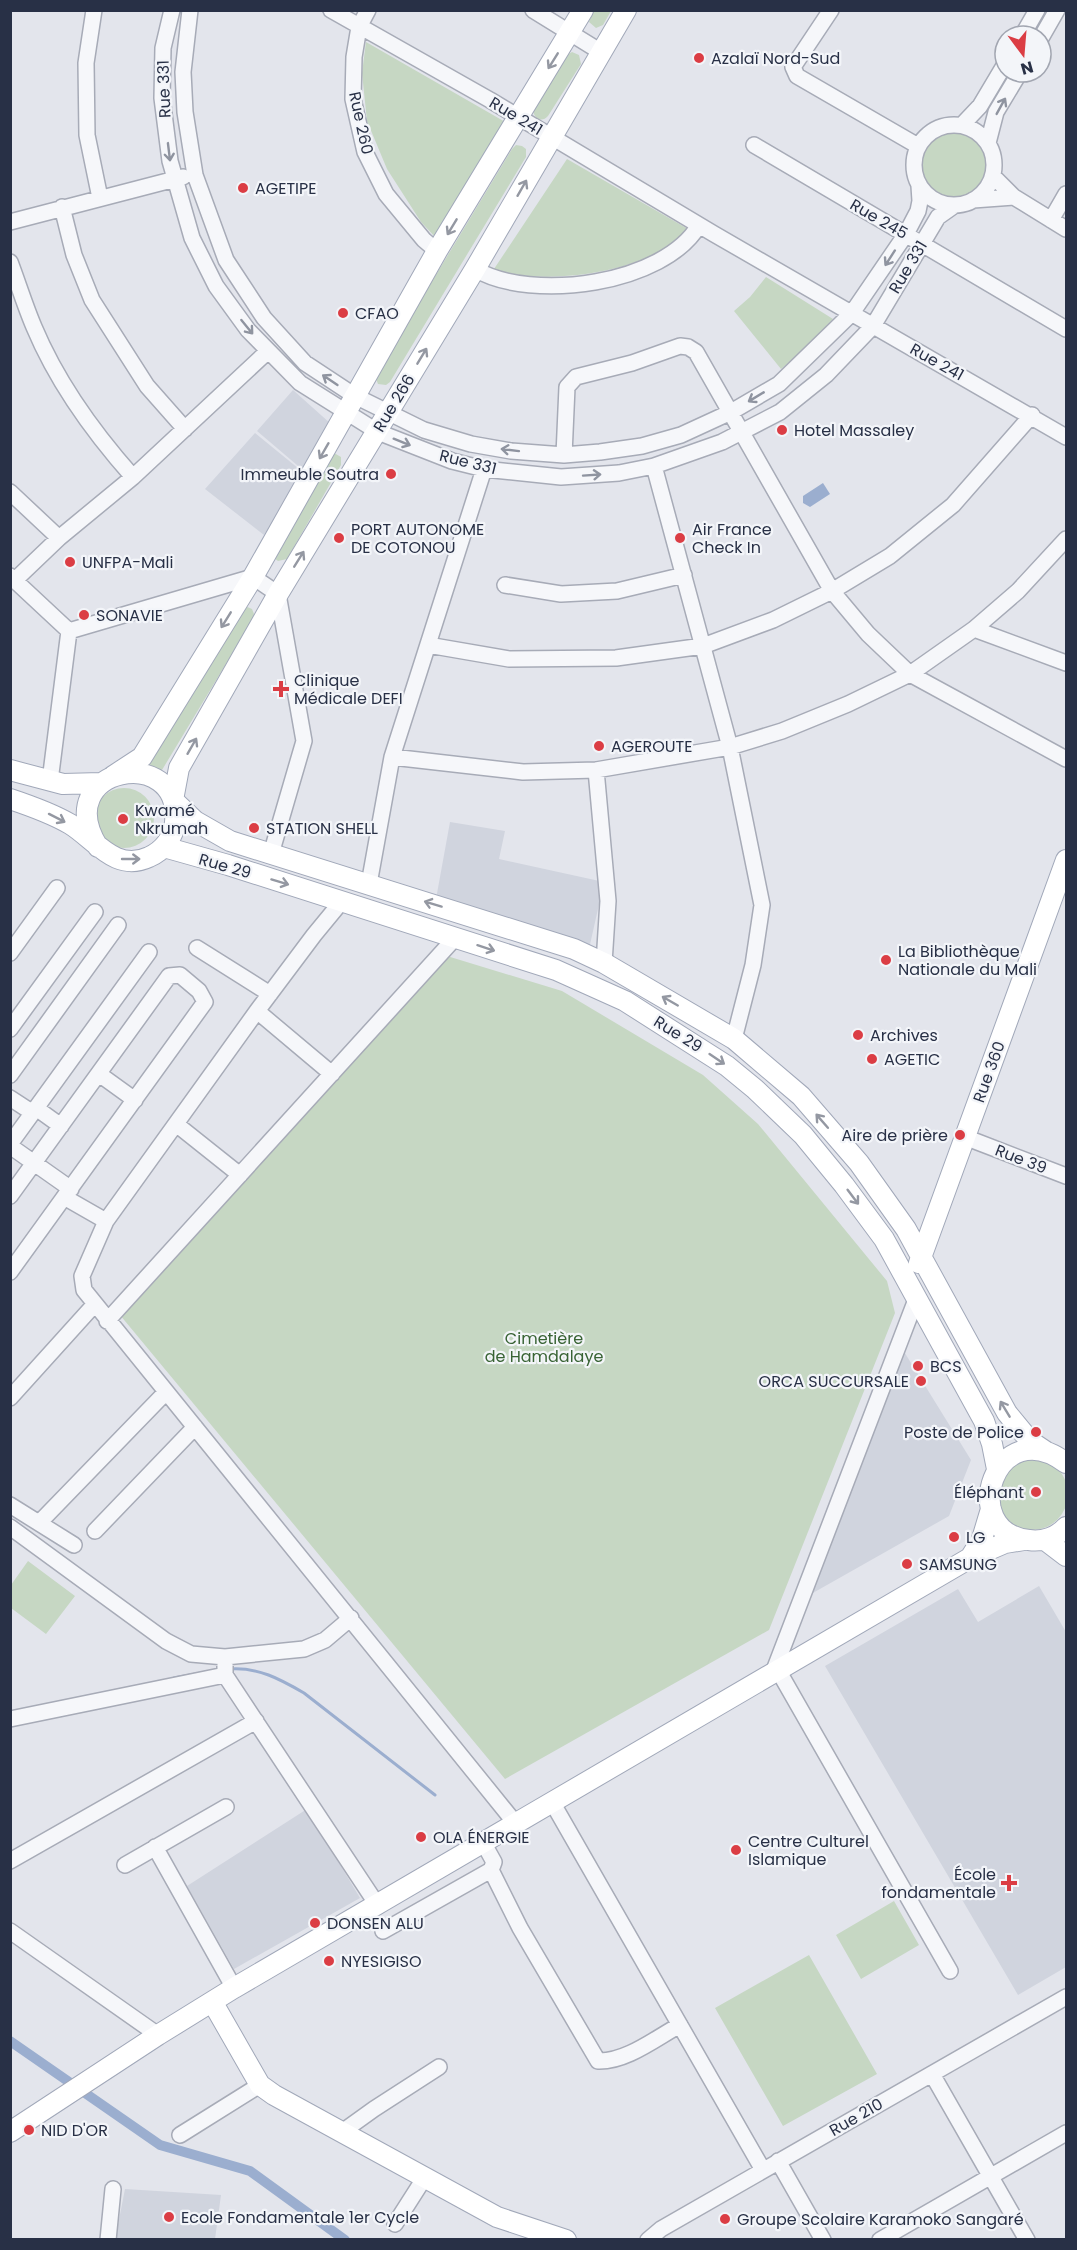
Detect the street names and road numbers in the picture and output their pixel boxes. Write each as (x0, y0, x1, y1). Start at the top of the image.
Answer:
street label: Rue 331 (151, 60, 177, 118)
street label: Rue 260 (343, 90, 379, 156)
street label: Rue 241 (485, 91, 547, 141)
street label: Rue 245 (846, 193, 912, 245)
street label: Rue 331 (883, 236, 933, 298)
street label: Rue 241 (906, 338, 968, 386)
street label: Rue 266 (368, 370, 420, 436)
street label: Rue 331 (437, 444, 499, 480)
street label: Rue 29 (196, 848, 254, 884)
street label: Rue 29 (649, 1010, 707, 1058)
street label: Rue 360 (967, 1038, 1011, 1106)
street label: Rue 39 (992, 1139, 1050, 1179)
street label: Rue 210 (825, 2092, 887, 2142)

